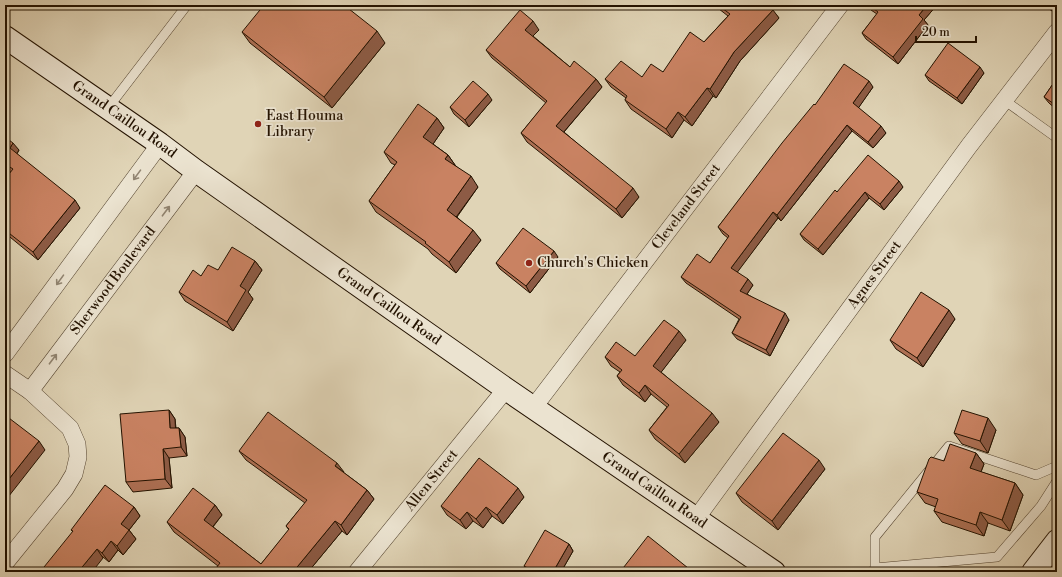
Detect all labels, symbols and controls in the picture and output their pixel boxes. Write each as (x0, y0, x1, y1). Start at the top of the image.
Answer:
scale bar (916, 18, 976, 44)
text: 20 m (922, 25, 950, 40)
street label: Grand Caillou Road (68, 77, 180, 162)
place label: East Houma Library (266, 107, 344, 141)
marker: East Houma Library (253, 119, 263, 129)
street label: Cleveland Street (648, 160, 725, 253)
one-way arrow (133, 170, 141, 181)
one-way arrow (161, 206, 170, 217)
street label: Sherwood Boulevard (66, 223, 160, 339)
street label: Agnes Street (843, 237, 906, 313)
place label: Church's Chicken (537, 254, 649, 272)
marker: Church's Chicken (524, 258, 534, 268)
street label: Grand Caillou Road (333, 264, 444, 349)
one-way arrow (56, 274, 64, 285)
one-way arrow (49, 354, 58, 365)
street label: Allen Street (400, 446, 462, 516)
street label: Grand Caillou Road (598, 448, 710, 533)

